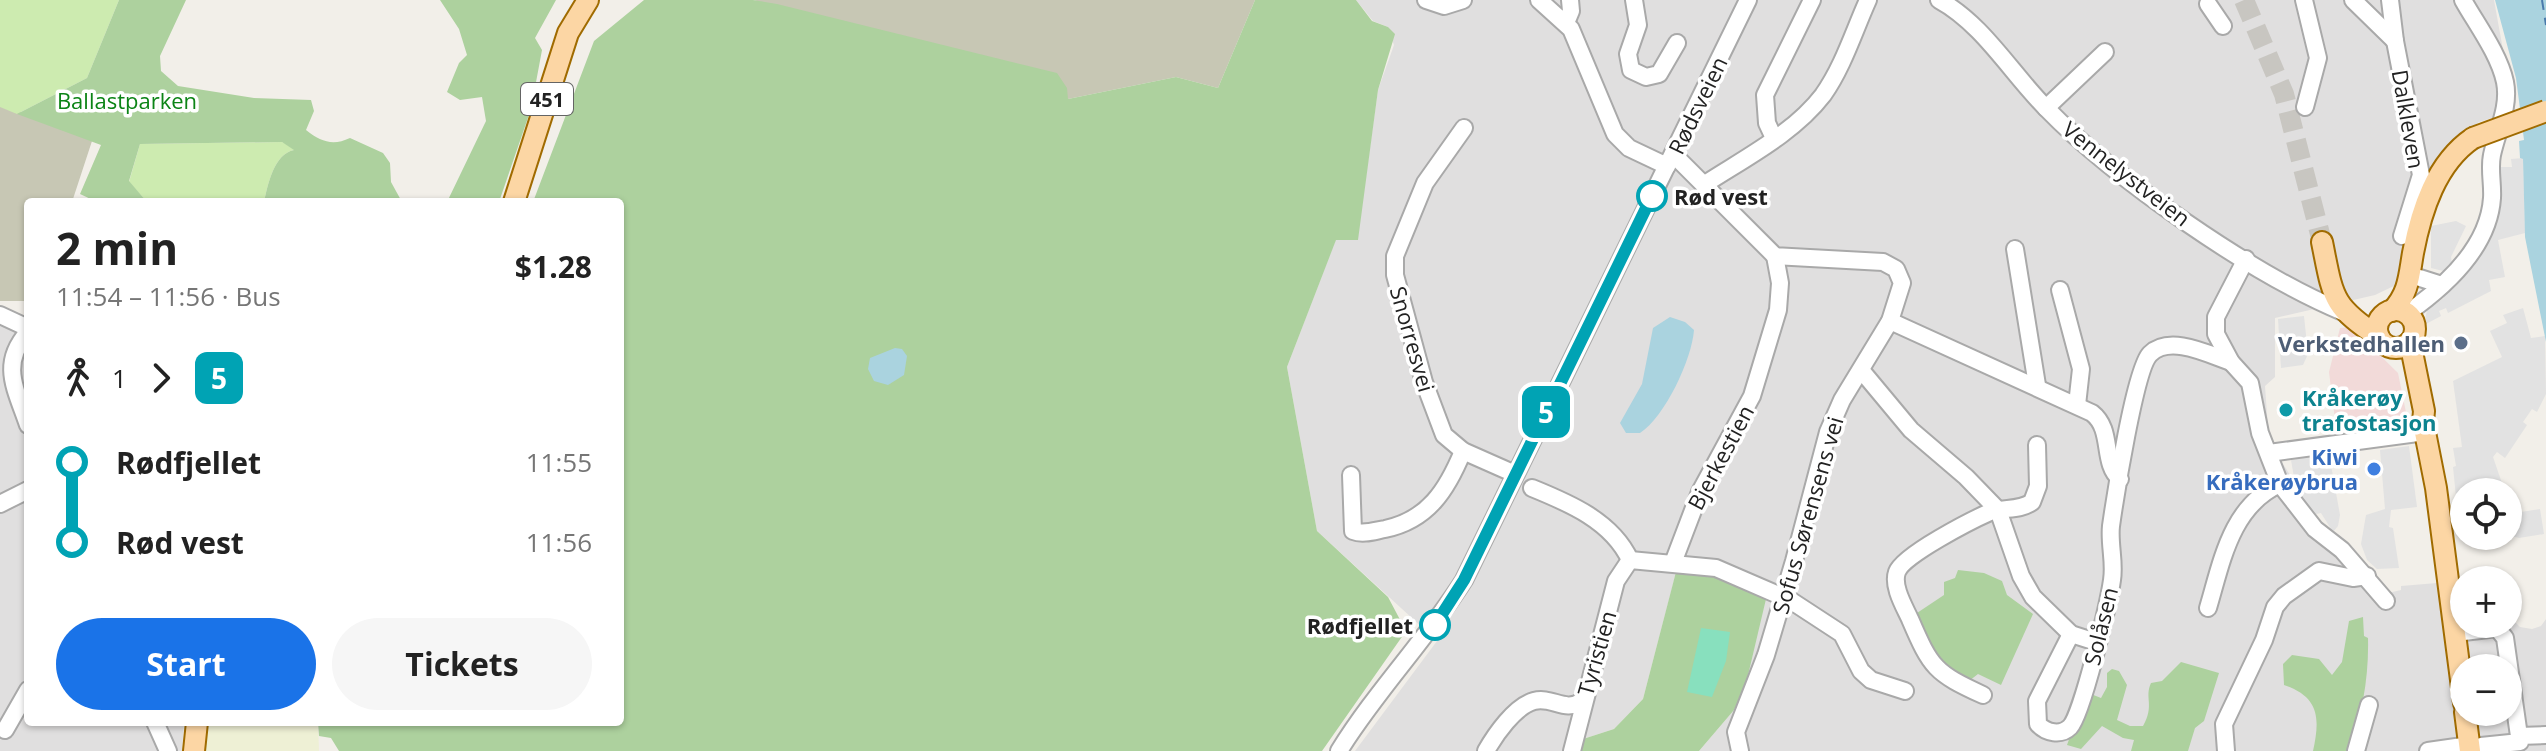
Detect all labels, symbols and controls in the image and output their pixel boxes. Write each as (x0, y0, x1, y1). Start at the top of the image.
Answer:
street label: Rødsveien (1660, 51, 1734, 159)
street label: Dalkleven (2386, 67, 2432, 171)
road number: 451 (521, 83, 573, 115)
park label: Ballastparken (57, 85, 197, 115)
street label: Vennelystveien (2057, 114, 2197, 232)
marker: Rød vest (1637, 181, 1667, 211)
place label: Rød vest (1674, 181, 1768, 211)
text: 2 min (56, 218, 178, 278)
text: $1.28 (515, 246, 592, 287)
text: 11:54 – 11:56 · Bus (56, 278, 281, 314)
street label: Snorresvei (1384, 283, 1442, 395)
place label: Verkstedhallen (2278, 328, 2445, 358)
marker: Verkstedhallen (2452, 334, 2470, 352)
icon: walk (56, 356, 100, 400)
icon: forward (139, 356, 183, 400)
text: 5 (211, 359, 227, 397)
text: 1 (112, 360, 127, 396)
place label: Kråkerøy trafostasjon (2302, 382, 2436, 437)
line badge: 5 (1520, 386, 1572, 438)
text: 5 (1538, 393, 1554, 431)
street label: Bjerkestien (1680, 399, 1760, 515)
marker: Kråkerøy trafostasjon (2277, 401, 2295, 419)
street label: Sofus Sørensens vei (1764, 413, 1850, 617)
place label: Kiwi Kråkerøybrua (2206, 441, 2358, 496)
text: Rødfjellet (116, 442, 261, 483)
text: 11:55 (526, 444, 592, 480)
marker: Kiwi Kråkerøybrua (2365, 460, 2383, 478)
map controls (2450, 478, 2522, 726)
button: locate (2450, 478, 2522, 550)
text: Rød vest (116, 522, 244, 563)
text: 11:56 (526, 524, 592, 560)
button: + (2450, 566, 2522, 638)
street label: Solåsen (2076, 584, 2124, 668)
street label: Tyristien (1570, 607, 1622, 699)
place label: Rødfjellet (1307, 610, 1413, 640)
marker: Rødfjellet (1420, 610, 1450, 640)
button: Start (56, 618, 316, 710)
button: Tickets (332, 618, 592, 710)
button: − (2450, 654, 2522, 726)

